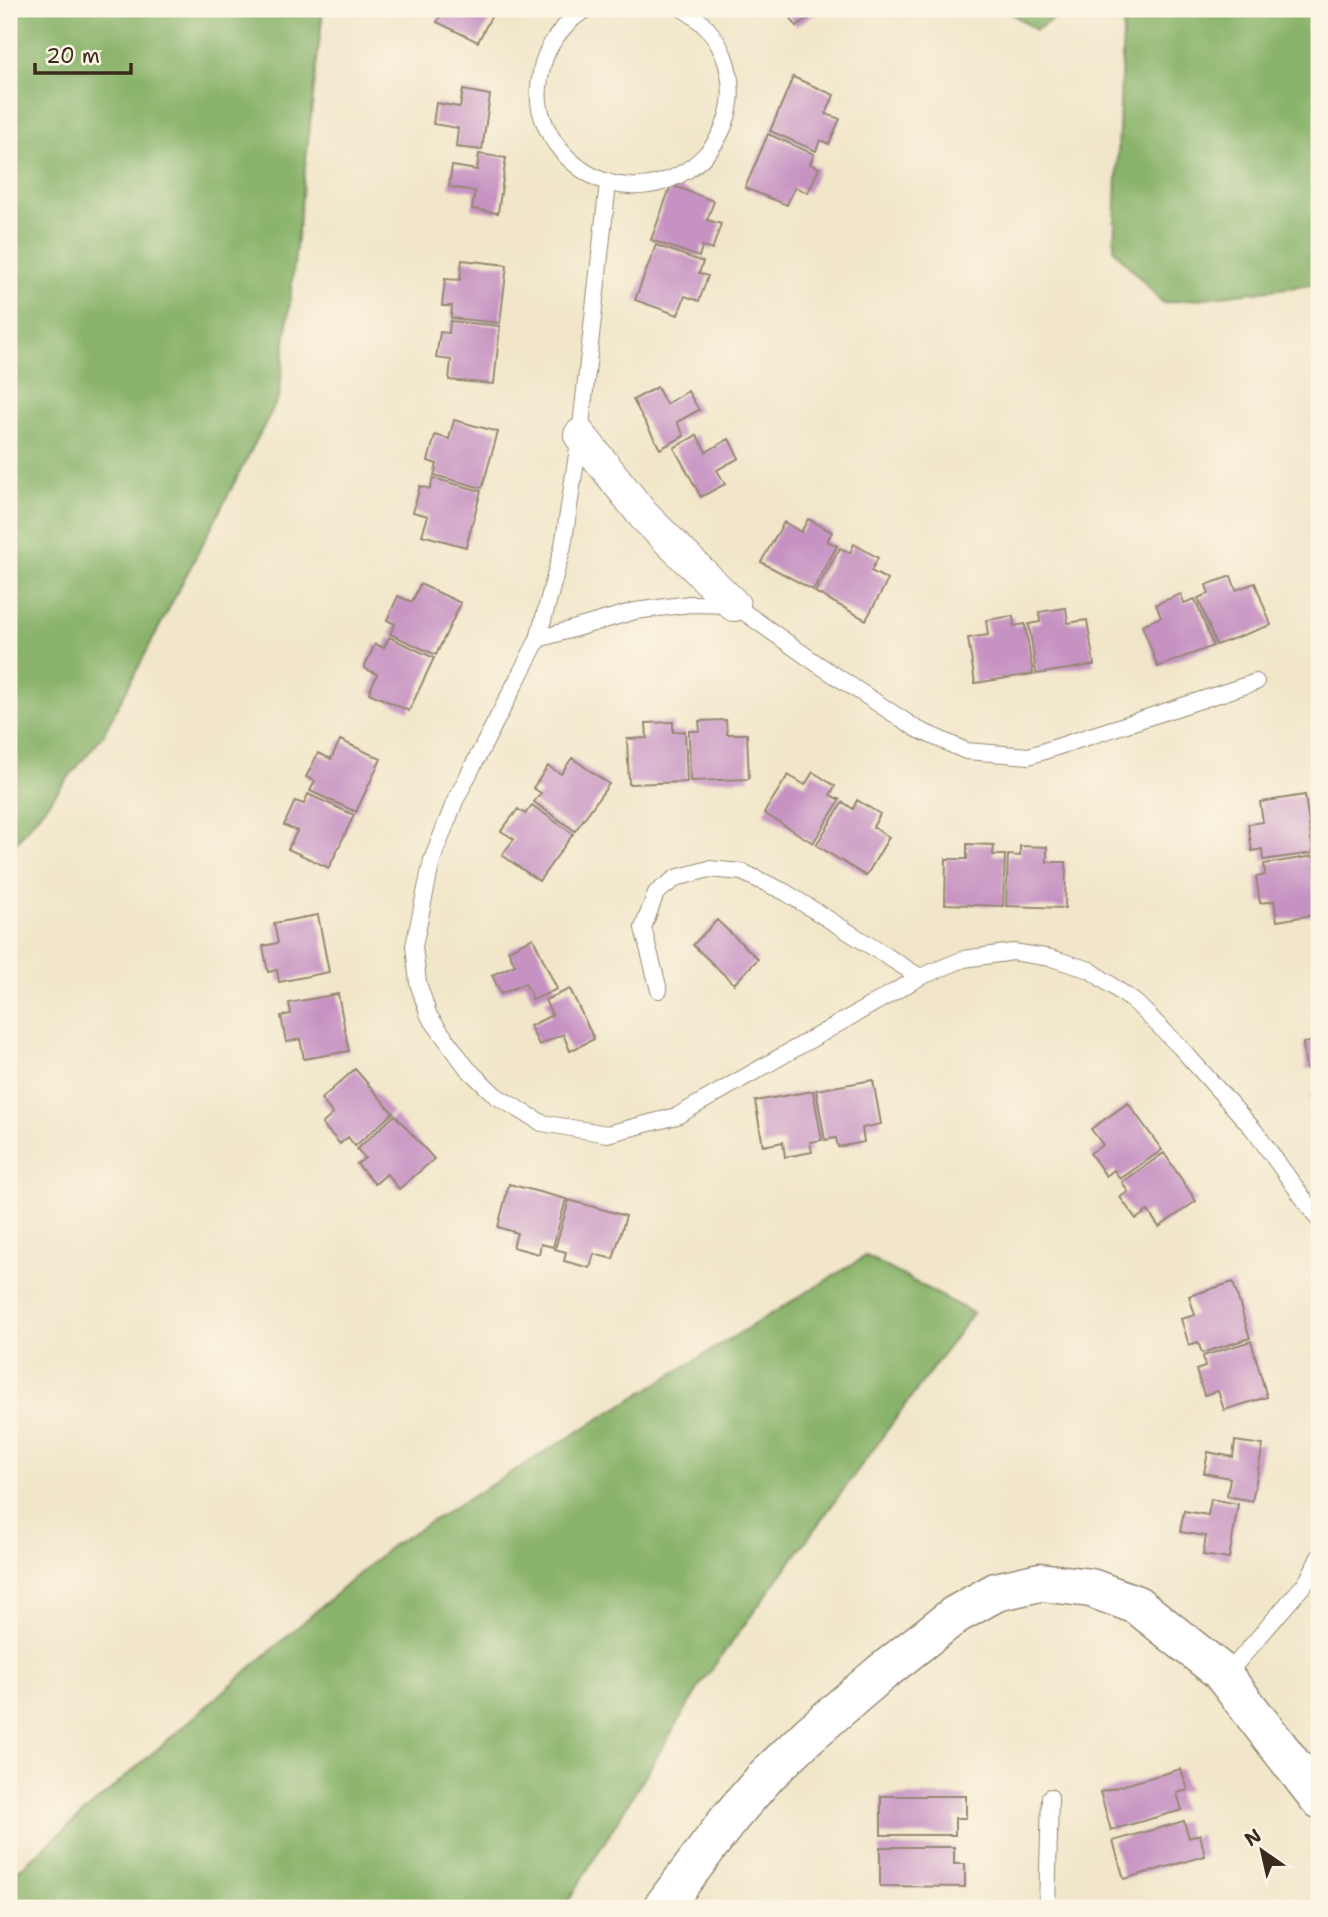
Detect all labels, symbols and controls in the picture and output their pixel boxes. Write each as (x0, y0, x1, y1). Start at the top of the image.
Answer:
scale bar (35, 32, 131, 76)
text: 20 m (46, 42, 100, 70)
north arrow (1226, 1815, 1296, 1885)
text: N (1240, 1823, 1266, 1852)

